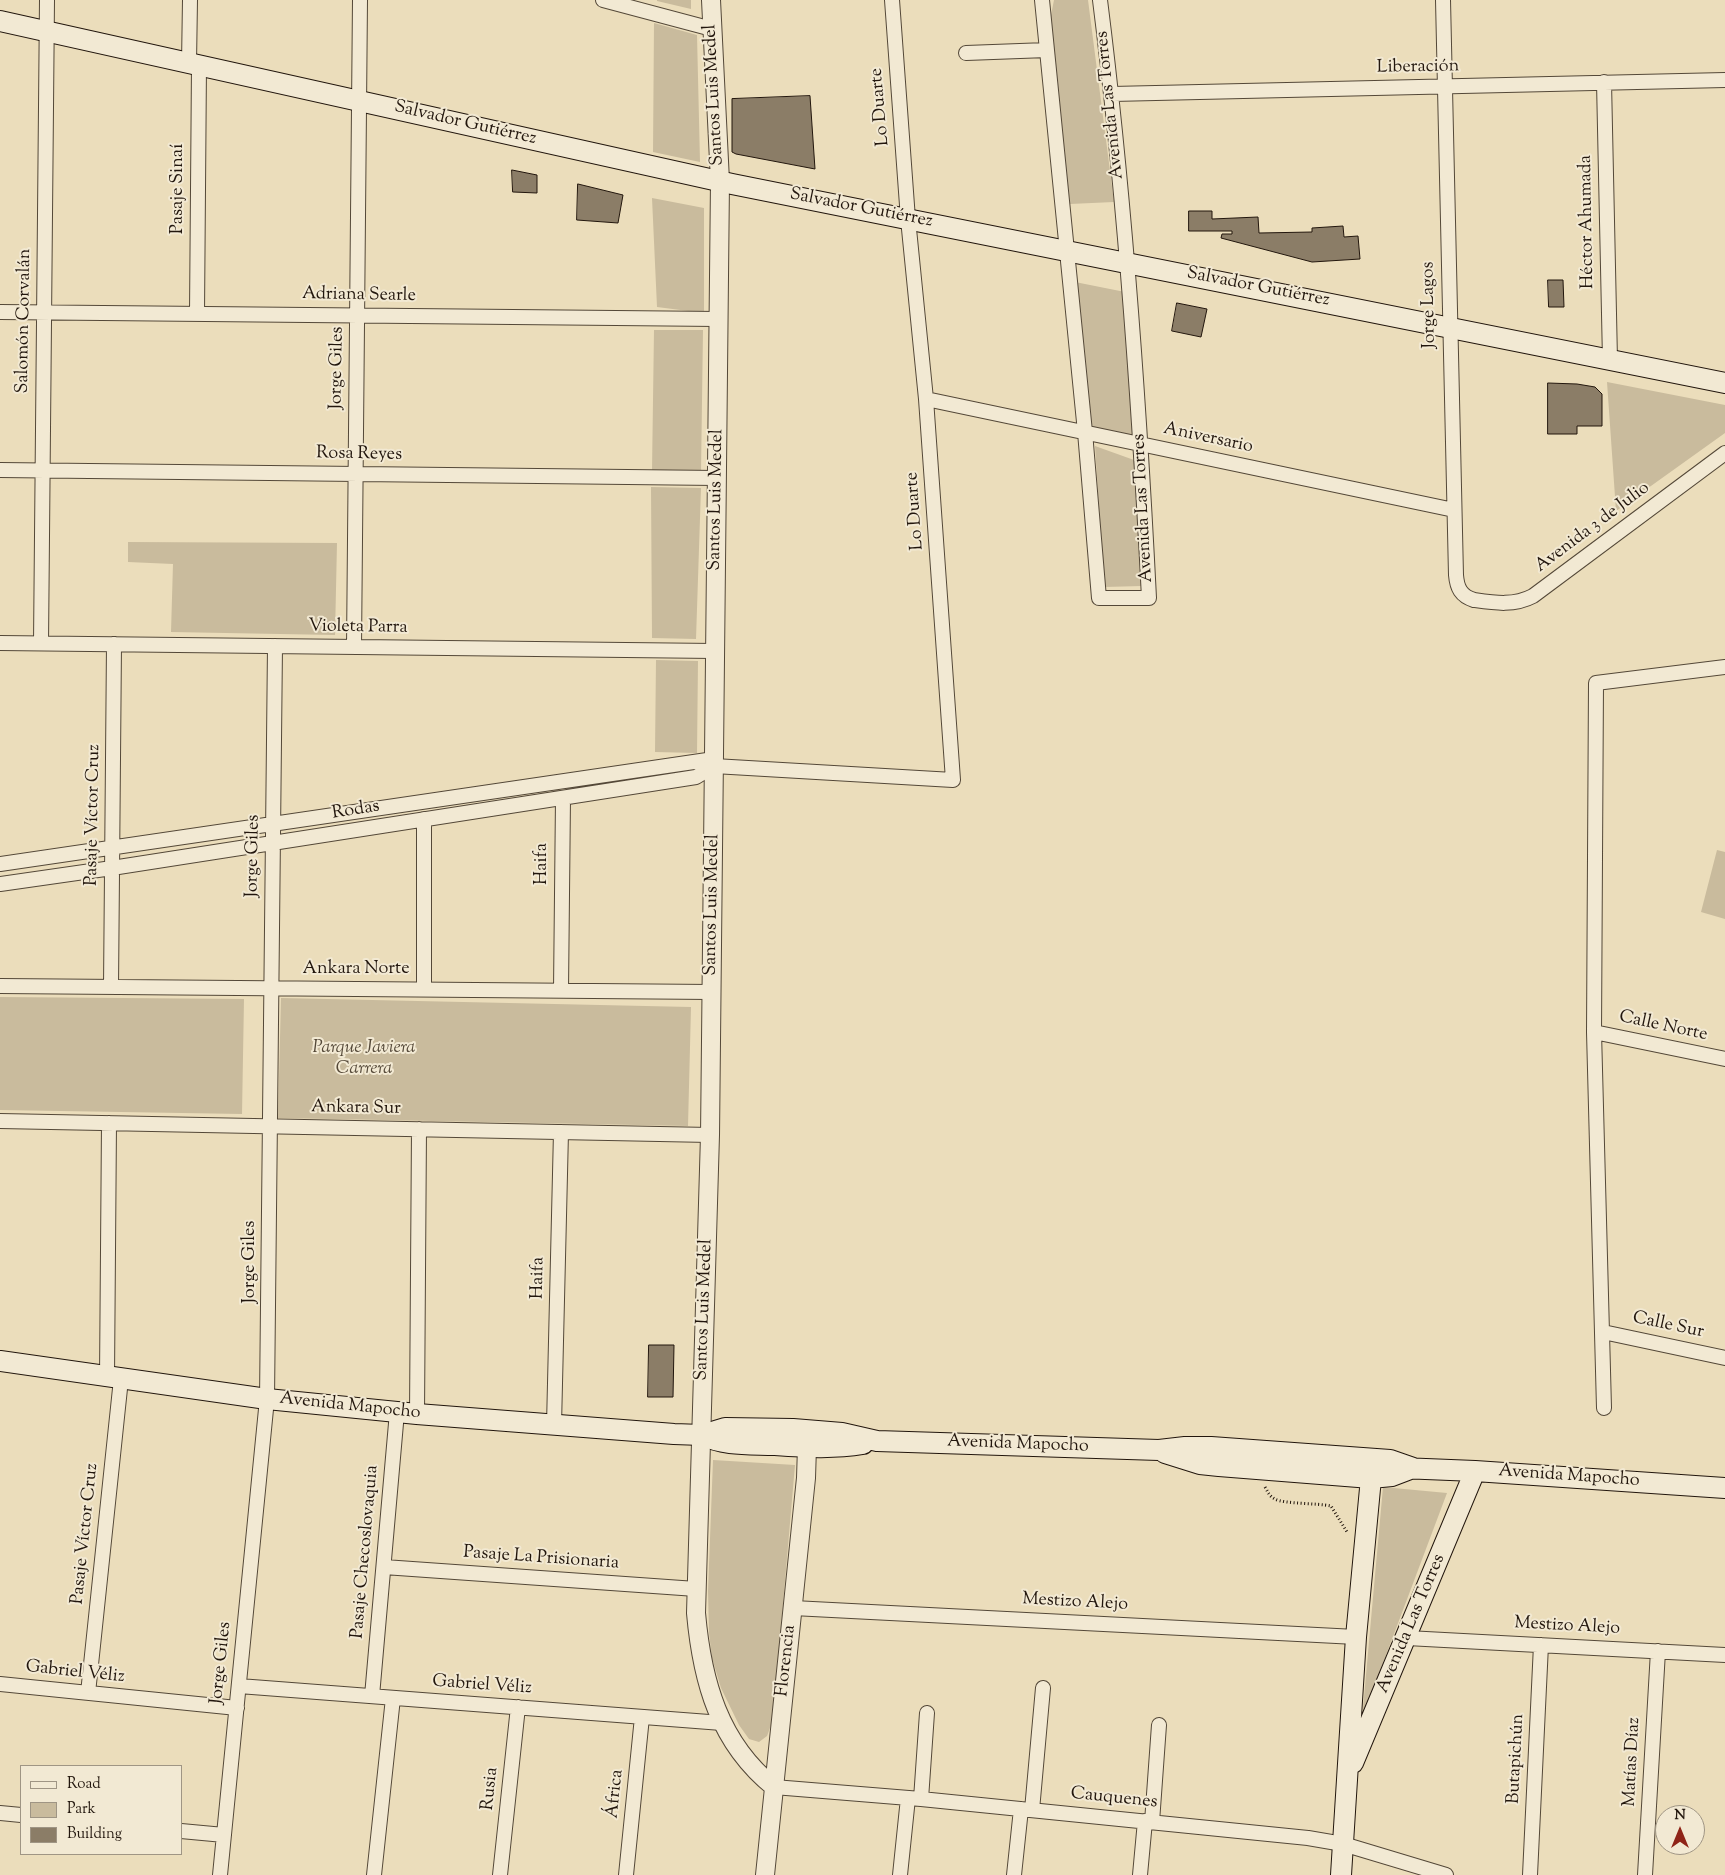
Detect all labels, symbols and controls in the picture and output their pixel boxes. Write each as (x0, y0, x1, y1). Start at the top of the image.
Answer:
street label: Santos Luis Medel (701, 24, 729, 166)
street label: Avenida Las Torres (1092, 30, 1130, 180)
street label: Liberación (1377, 56, 1459, 80)
street label: Lo Duarte (867, 67, 895, 147)
street label: Salvador Gutiérrez (392, 97, 538, 151)
street label: Pasaje Sinaí (168, 144, 190, 234)
street label: Héctor Ahumada (1576, 155, 1600, 289)
street label: Salvador Gutiérrez (788, 185, 934, 233)
street label: Salomón Corvalán (13, 248, 37, 394)
street label: Jorge Lagos (1418, 261, 1442, 349)
street label: Salvador Gutiérrez (1185, 264, 1331, 312)
street label: Adriana Searle (302, 284, 416, 308)
street label: Jorge Giles (326, 326, 350, 410)
street label: Aniversario (1161, 419, 1255, 459)
street label: Santos Luis Medel (705, 429, 729, 571)
street label: Avenida Las Torres (1129, 433, 1159, 583)
street label: Rosa Reyes (316, 443, 402, 467)
street label: Lo Duarte (902, 471, 930, 551)
street label: Avenida 3 de Julio (1532, 478, 1654, 578)
street label: Violeta Parra (308, 616, 408, 640)
street label: Pasaje Víctor Cruz (82, 744, 106, 886)
street label: Rodas (331, 797, 381, 825)
street label: Jorge Giles (242, 814, 266, 898)
street label: Santos Luis Medel (701, 834, 725, 976)
street label: Haifa (532, 843, 554, 885)
street label: Ankara Norte (302, 959, 410, 981)
street label: Calle Norte (1617, 1007, 1709, 1047)
park label: Parque Javiera Carrera (313, 1038, 415, 1080)
street label: Ankara Sur (311, 1097, 401, 1121)
street label: Jorge Giles (240, 1221, 262, 1303)
street label: Santos Luis Medel (692, 1239, 718, 1381)
street label: Haifa (528, 1257, 550, 1299)
street label: Calle Sur (1630, 1308, 1706, 1344)
street label: Avenida Mapocho (278, 1389, 422, 1425)
street label: Avenida Mapocho (947, 1432, 1089, 1458)
street label: Avenida Mapocho (1498, 1461, 1640, 1493)
street label: Pasaje Víctor Cruz (68, 1462, 104, 1606)
street label: Pasaje Checoslovaquia (348, 1464, 384, 1640)
street label: Pasaje La Prisionaria (462, 1543, 620, 1575)
street label: Avenida Las Torres (1373, 1551, 1451, 1697)
street label: Mestizo Alejo (1021, 1589, 1129, 1617)
street label: Mestizo Alejo (1513, 1613, 1621, 1641)
street label: Jorge Giles (207, 1621, 237, 1705)
street label: Florencia (773, 1624, 801, 1698)
street label: Gabriel Véliz (24, 1657, 126, 1689)
street label: Gabriel Véliz (432, 1672, 532, 1700)
street label: Butapichún (1504, 1713, 1530, 1805)
street label: Matías Díaz (1620, 1717, 1646, 1807)
legend (20, 1765, 182, 1855)
street label: Rusia (478, 1766, 504, 1812)
street label: África (603, 1768, 629, 1820)
text: Road (67, 1774, 101, 1795)
street label: Cauquenes (1069, 1784, 1159, 1814)
text: Park (67, 1799, 96, 1820)
north arrow (1655, 1805, 1705, 1855)
text: N (1674, 1806, 1686, 1826)
text: Building (67, 1824, 122, 1845)

